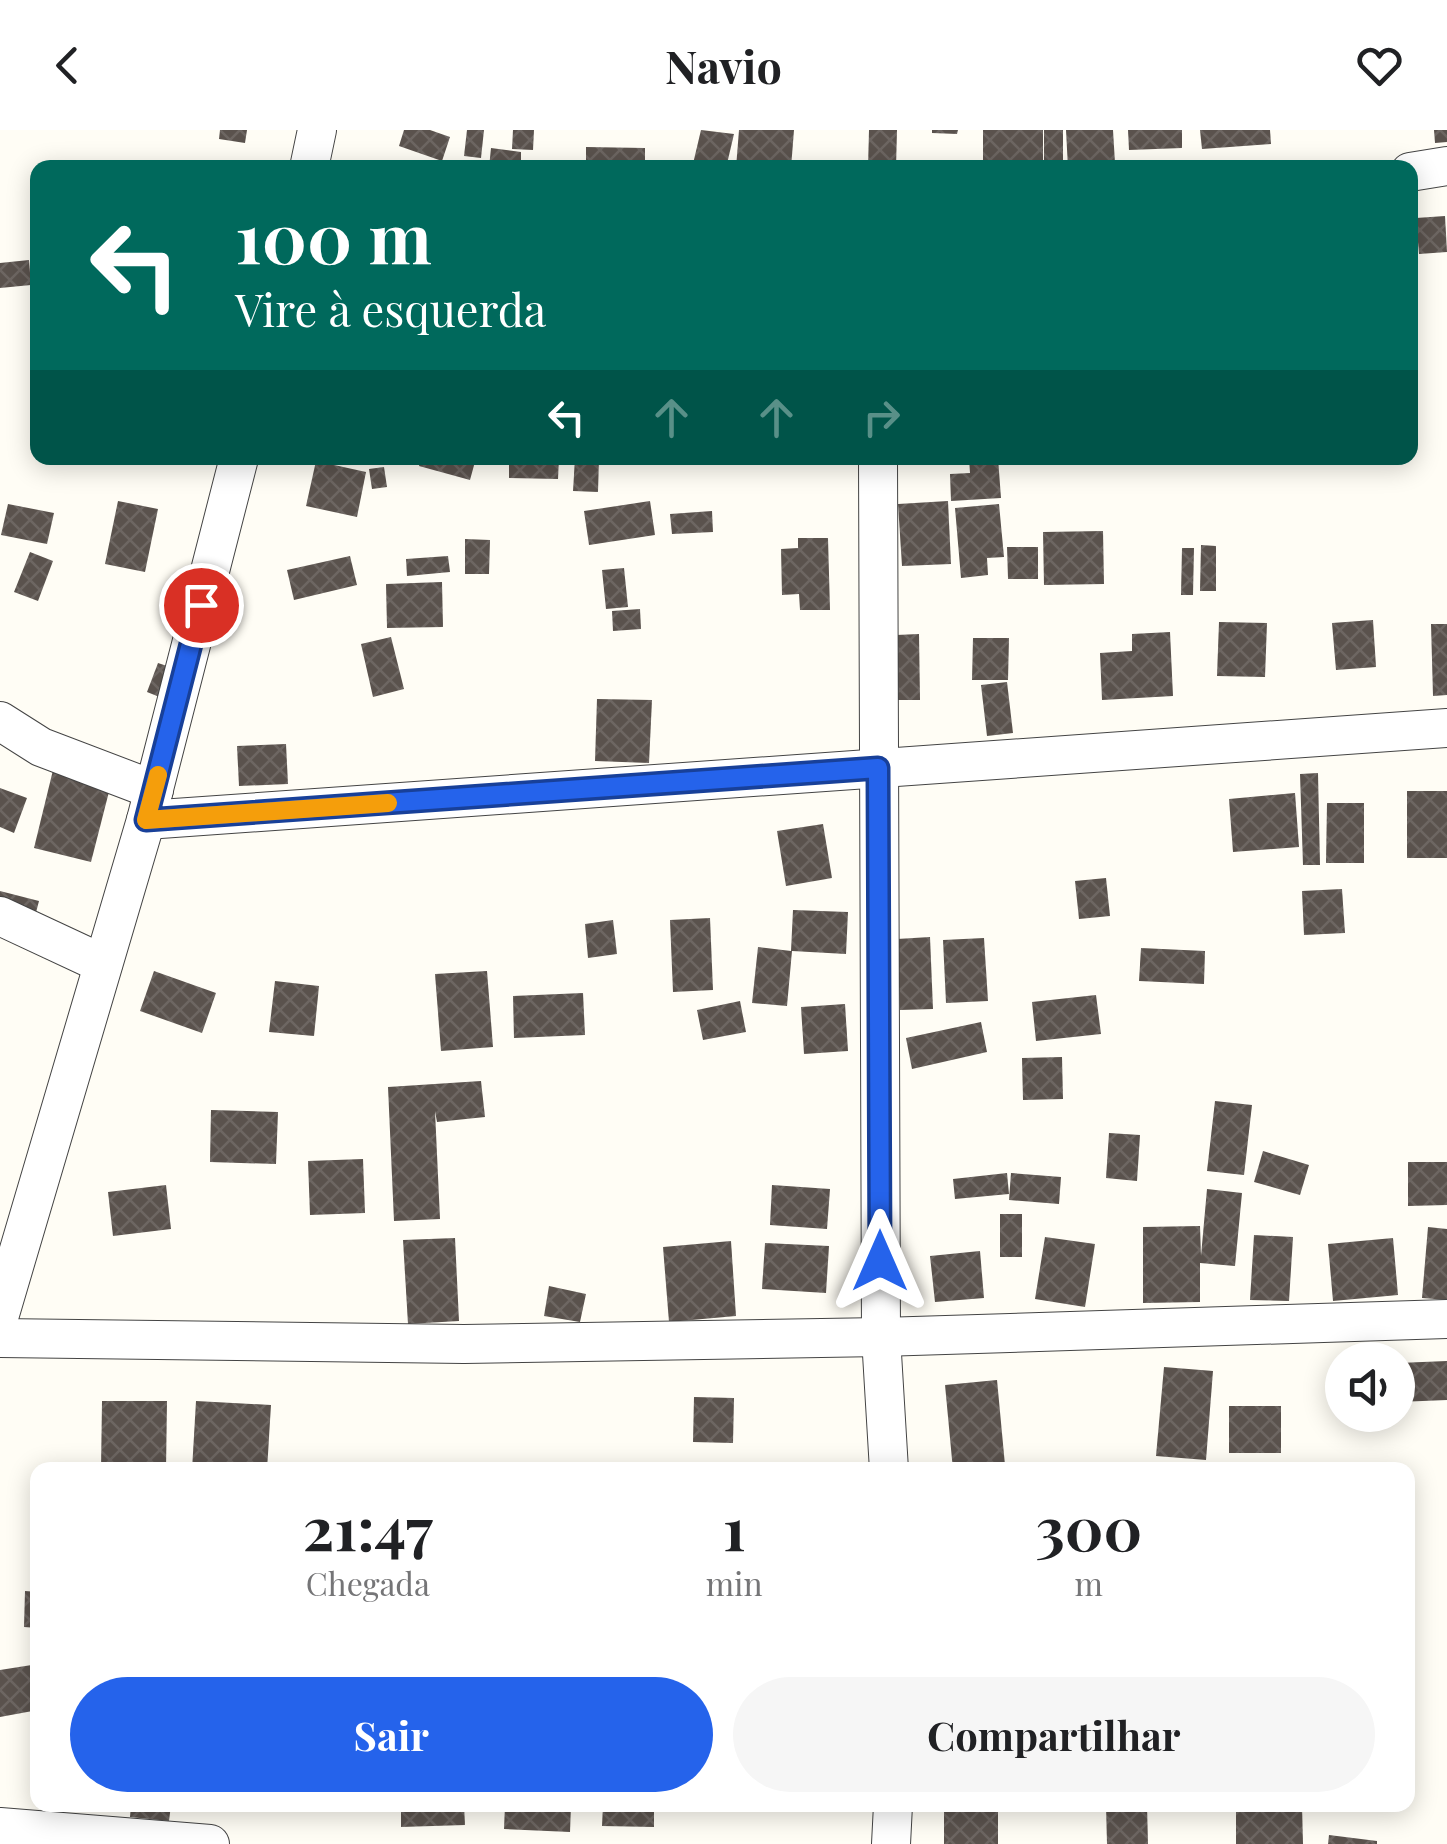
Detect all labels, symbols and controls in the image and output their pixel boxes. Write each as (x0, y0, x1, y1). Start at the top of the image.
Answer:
text: Navio (665, 35, 782, 95)
icon: back (40, 38, 95, 93)
icon: heart (1352, 38, 1407, 93)
text: 100 m (235, 188, 432, 282)
icon: left (70, 200, 200, 330)
text: Vire à esquerda (235, 278, 546, 338)
icon: left (539, 390, 594, 445)
icon: ahead (644, 390, 699, 445)
icon: ahead (749, 390, 804, 445)
icon: right (854, 390, 909, 445)
pin (159, 563, 244, 648)
icon: arrive (174, 578, 229, 633)
position arrow (828, 1209, 932, 1313)
map controls (1325, 1342, 1415, 1432)
button: sound (1325, 1342, 1415, 1432)
text: 21:47 (303, 1486, 433, 1566)
text: 1 (723, 1486, 746, 1566)
text: 300 (1035, 1486, 1142, 1566)
text: Chegada (306, 1561, 430, 1604)
text: min (706, 1561, 763, 1604)
text: m (1075, 1561, 1103, 1604)
button: Sair (70, 1677, 713, 1792)
button: Compartilhar (733, 1677, 1375, 1792)

